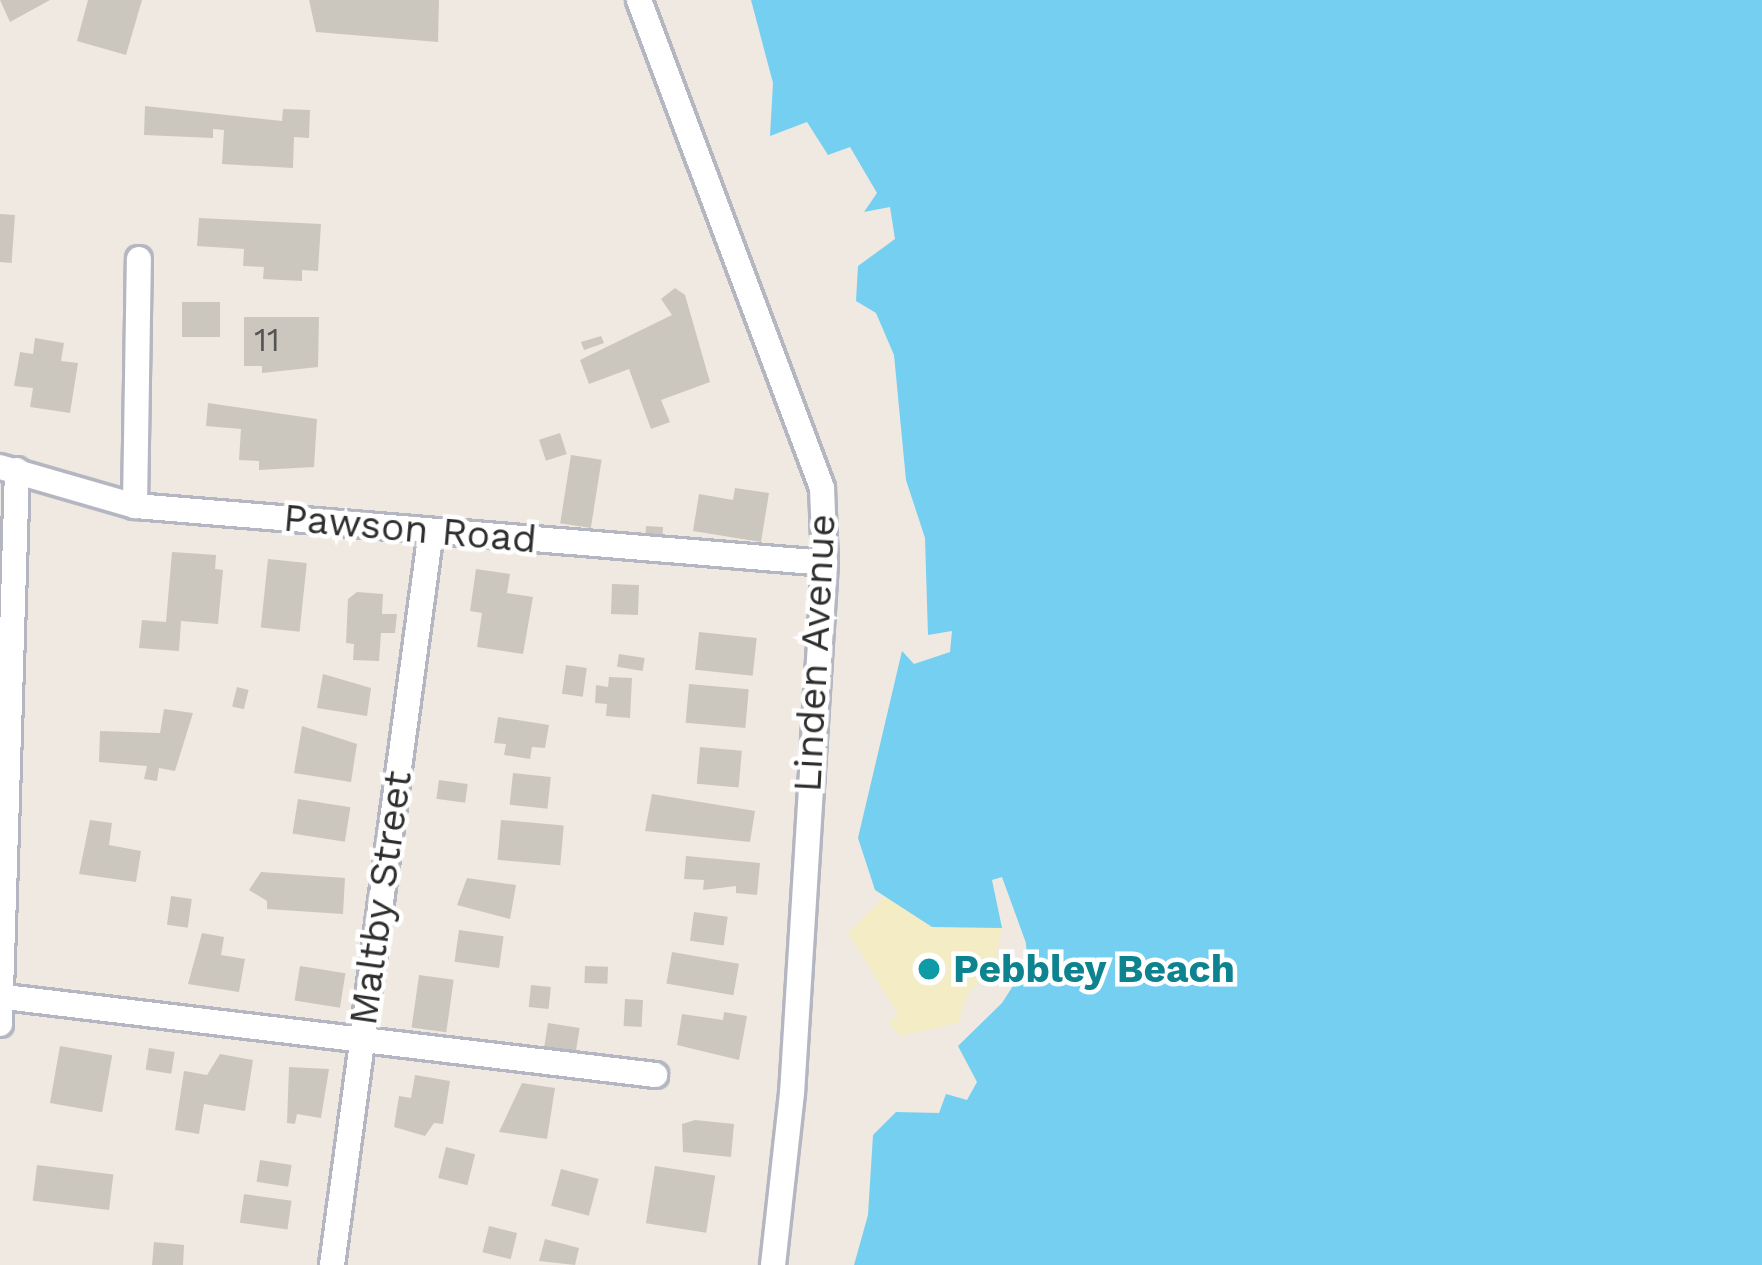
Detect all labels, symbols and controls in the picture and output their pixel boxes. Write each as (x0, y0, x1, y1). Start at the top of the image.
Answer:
house number: 11 (254, 320, 280, 360)
street label: Pawson Road (281, 495, 539, 563)
street label: Linden Avenue (784, 512, 846, 794)
street label: Maltby Street (340, 767, 422, 1029)
place label: Pebbley Beach (953, 946, 1236, 992)
marker: Pebbley Beach (916, 956, 942, 982)

